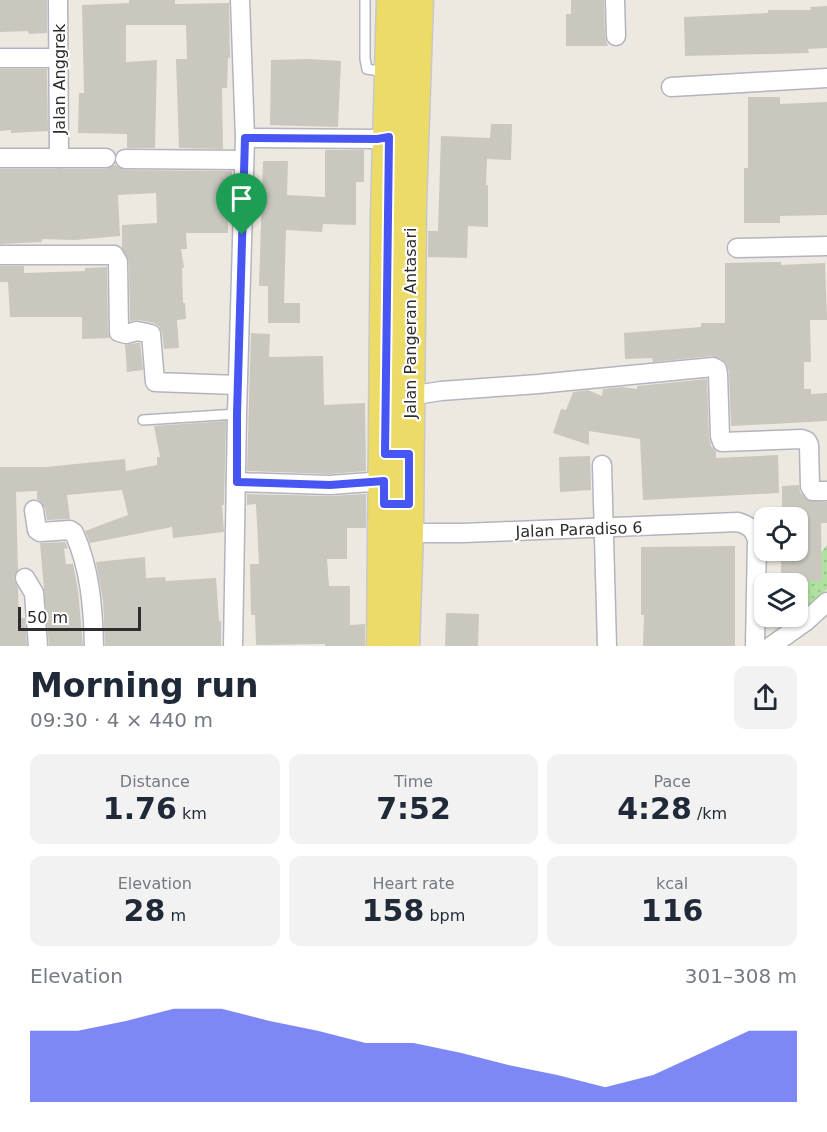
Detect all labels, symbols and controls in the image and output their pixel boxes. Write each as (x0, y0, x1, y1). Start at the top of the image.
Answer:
street label: Jalan Anggrek (50, 23, 69, 135)
pin (216, 173, 267, 235)
icon: arrive (225, 182, 258, 215)
street label: Jalan Pangeran Antasari (401, 228, 420, 419)
map controls (754, 507, 808, 627)
button: locate (754, 507, 808, 561)
street label: Jalan Paradiso 6 (514, 518, 643, 541)
button: layers (754, 573, 808, 627)
scale bar (18, 604, 141, 632)
text: 50 m (27, 608, 68, 627)
text: Morning run (30, 666, 258, 705)
button: share (734, 666, 797, 729)
text: 09:30 · 4 × 440 m (30, 708, 213, 732)
text: Distance (120, 772, 190, 791)
text: Time (394, 772, 433, 791)
text: Pace (653, 772, 691, 791)
text: 1.76 (103, 791, 177, 826)
text: 7:52 (376, 791, 451, 826)
text: 4:28 (617, 791, 692, 826)
text: km (177, 804, 207, 823)
text: /km (692, 804, 727, 823)
text: Elevation (118, 874, 192, 893)
text: Heart rate (372, 874, 455, 893)
text: kcal (656, 874, 688, 893)
text: 28 (124, 893, 165, 928)
text: 158 (362, 893, 424, 928)
text: 116 (641, 893, 703, 928)
text: m (165, 906, 186, 925)
text: bpm (424, 906, 465, 925)
text: Elevation (30, 964, 123, 988)
text: 301–308 m (685, 964, 797, 988)

